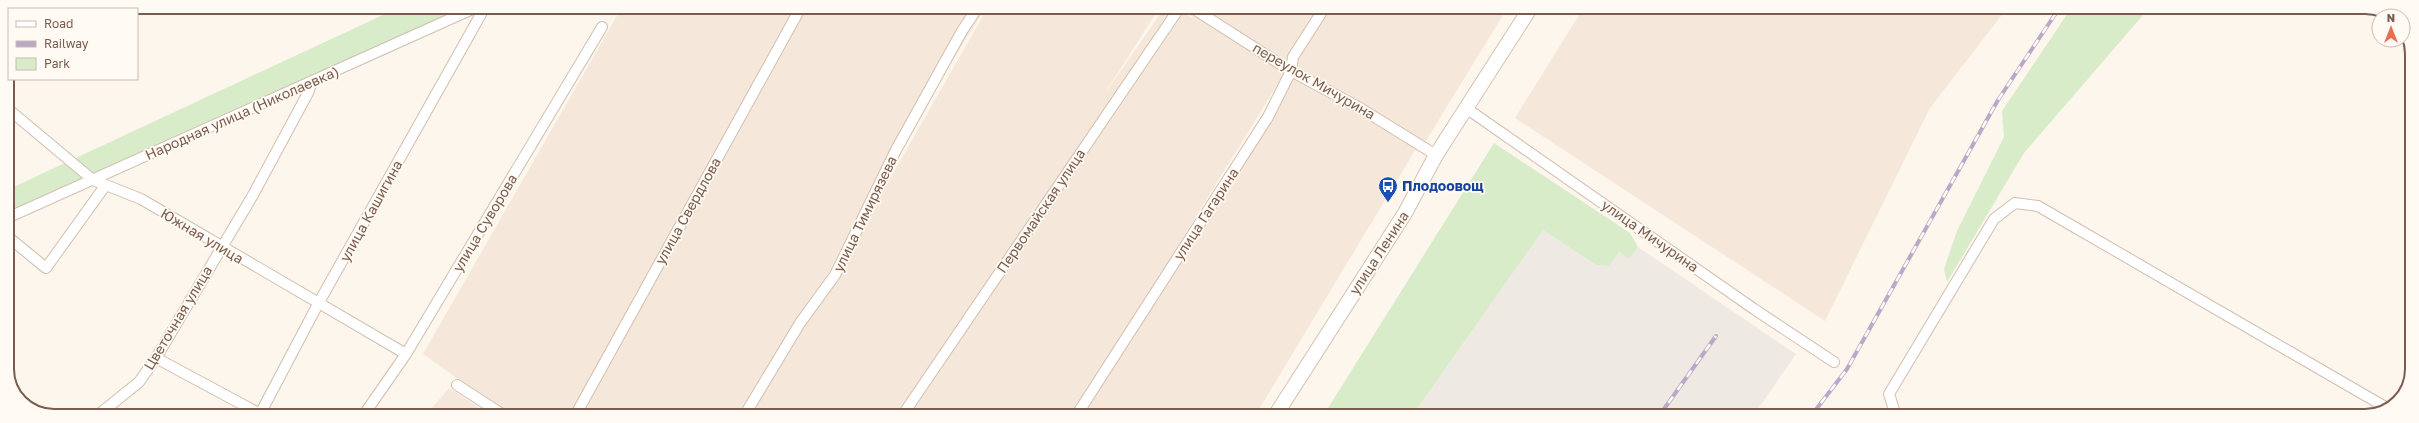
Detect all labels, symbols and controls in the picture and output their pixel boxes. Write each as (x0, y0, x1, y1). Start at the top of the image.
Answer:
legend (8, 8, 138, 80)
north arrow (2371, 8, 2411, 48)
text: N (2387, 11, 2395, 24)
text: Road (44, 16, 73, 31)
text: Railway (44, 36, 89, 51)
street label: переулок Мичурина (1250, 39, 1378, 123)
text: Park (44, 56, 70, 71)
street label: Народная улица (Николаевка) (142, 62, 341, 163)
street label: Первомайская улица (993, 145, 1088, 276)
street label: улица Тимирязева (829, 153, 900, 275)
street label: улица Свердлова (651, 154, 724, 267)
street label: улица Кашигина (336, 157, 405, 264)
street label: улица Гагарина (1169, 164, 1242, 263)
street label: улица Суворова (449, 171, 520, 275)
bus stop icon: Плодоовощ (1377, 175, 1399, 203)
place label: Плодоовощ (1402, 177, 1484, 194)
street label: улица Мичурина (1599, 196, 1702, 275)
street label: Южная улица (158, 204, 247, 267)
street label: улица Ленина (1345, 208, 1412, 298)
street label: Цветочная улица (140, 263, 215, 373)

